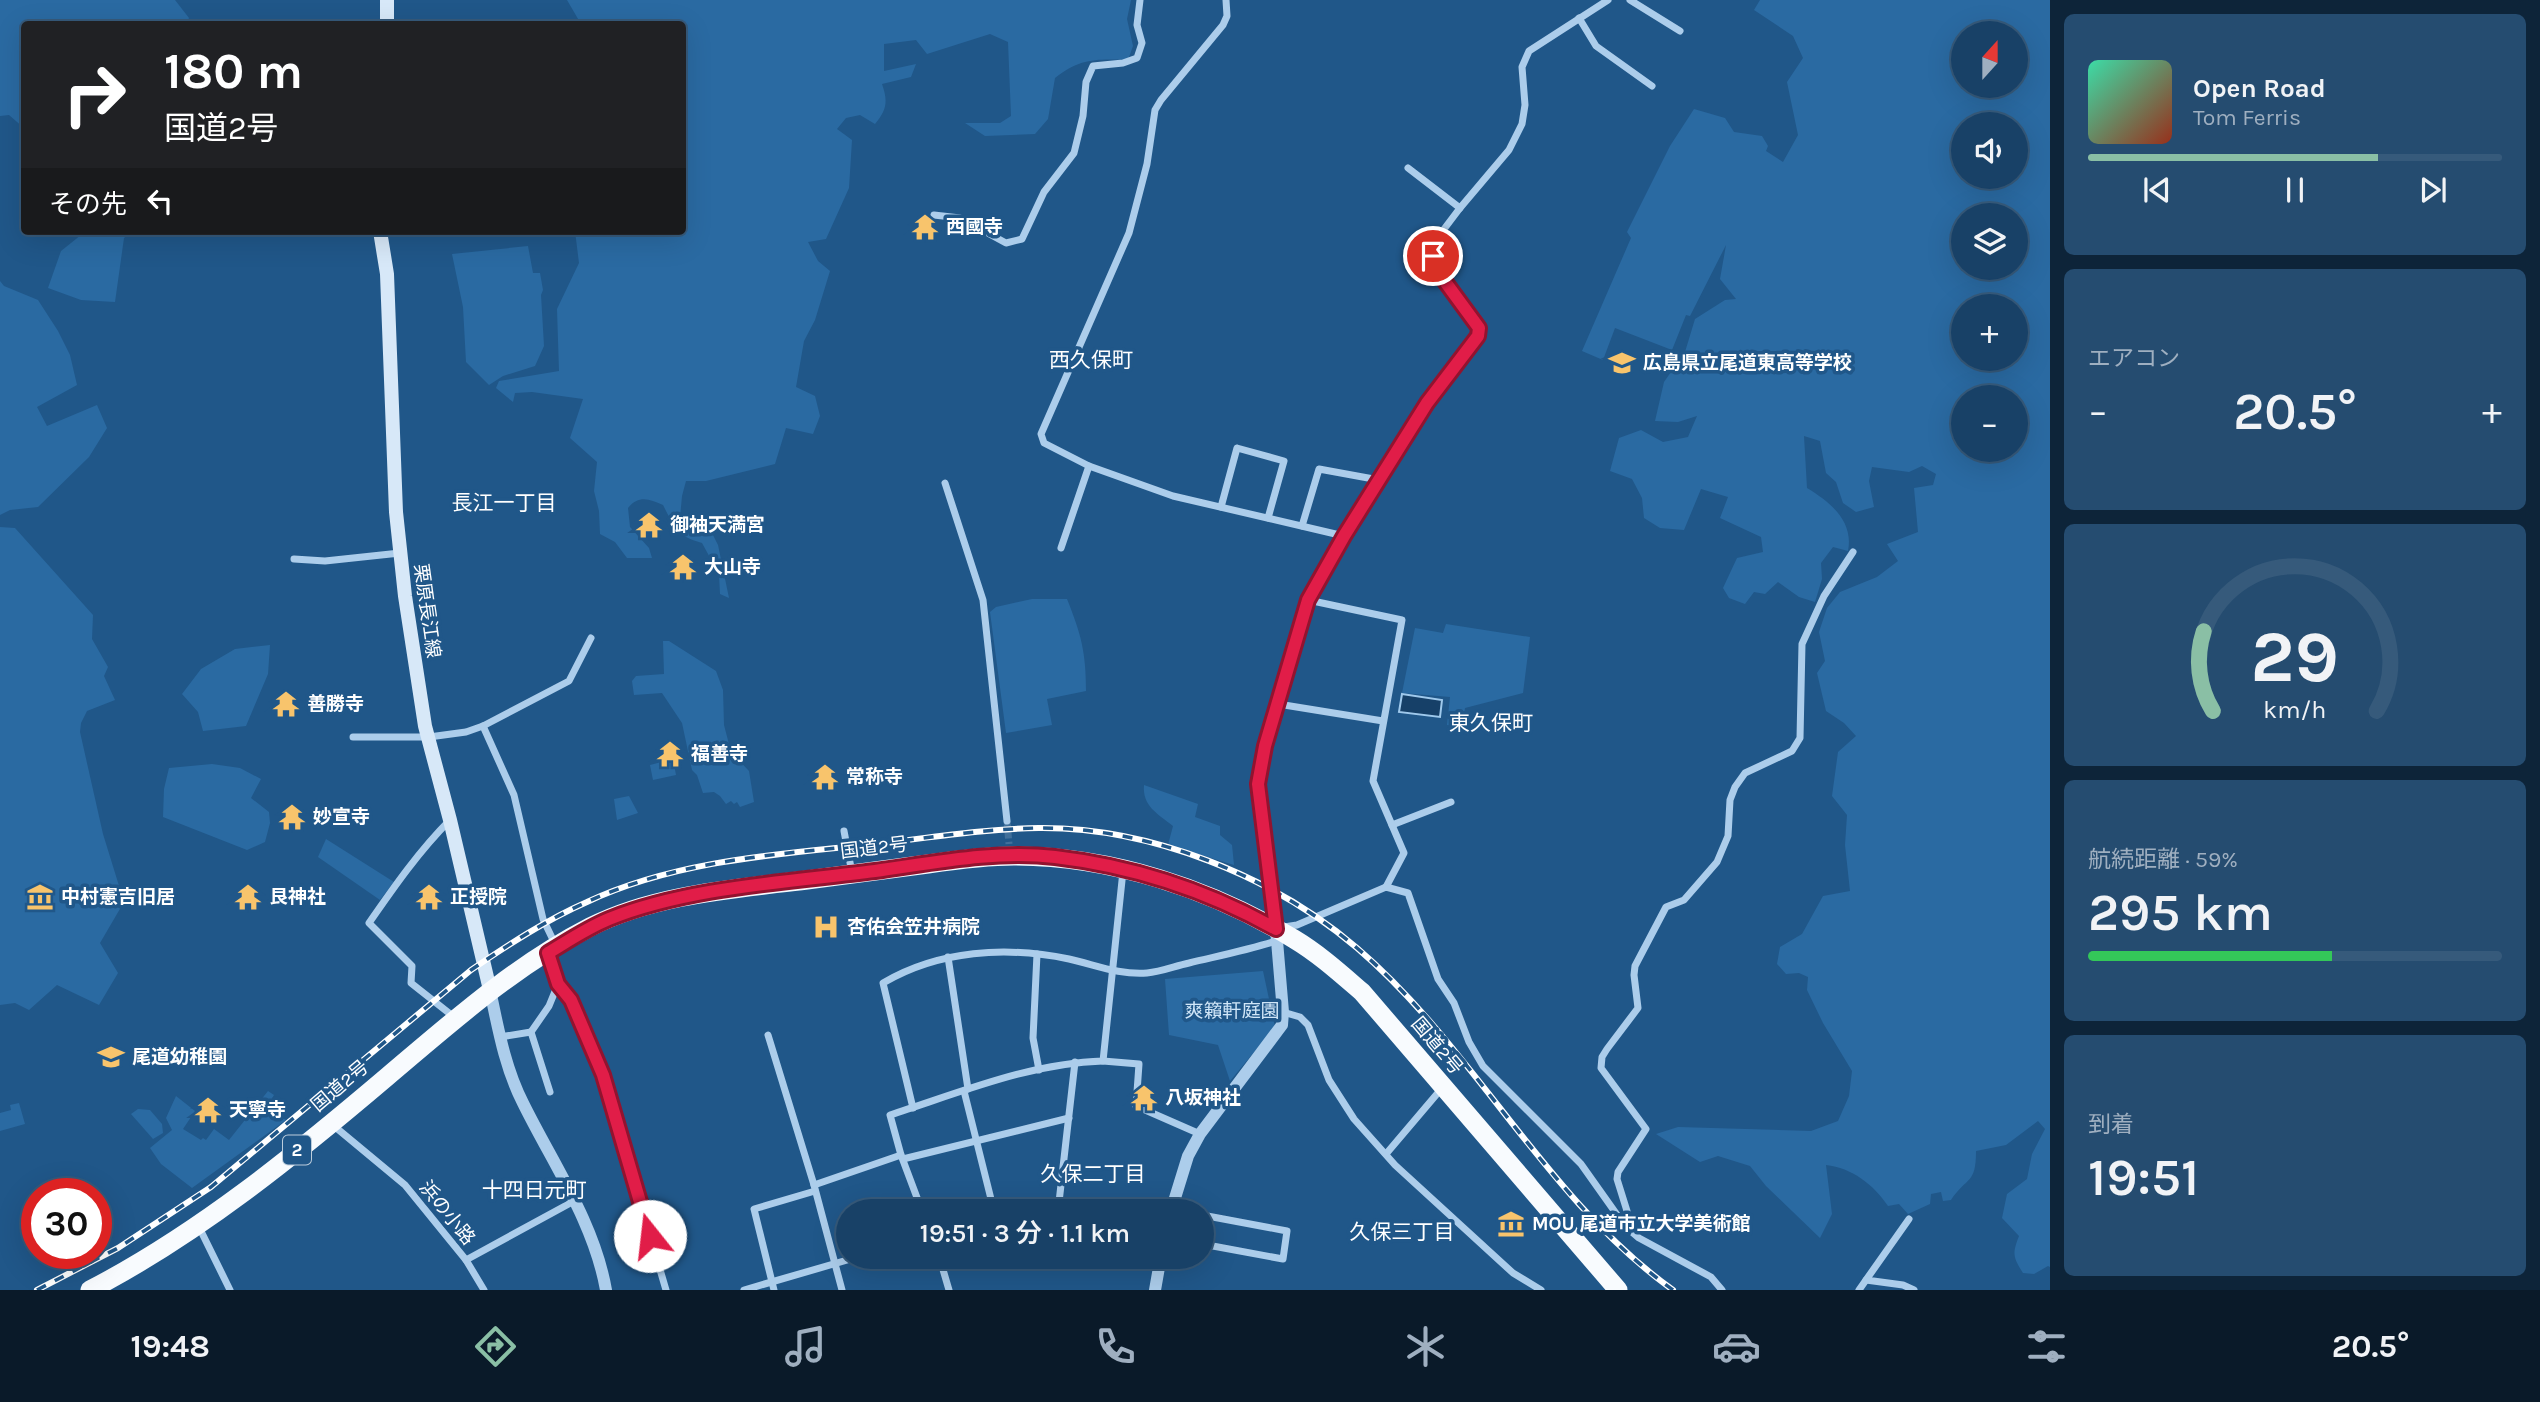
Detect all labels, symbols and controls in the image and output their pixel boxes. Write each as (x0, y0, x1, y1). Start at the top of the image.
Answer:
north arrow (1951, 21, 2028, 98)
map controls (1951, 21, 2028, 462)
text: 180 m (164, 43, 303, 100)
icon: right (49, 49, 140, 140)
text: Open Road (2193, 73, 2326, 104)
text: Tom Ferris (2193, 104, 2301, 131)
text: 国道2号 (164, 110, 279, 147)
button: sound (1951, 112, 2028, 189)
icon: previous (2138, 171, 2176, 209)
icon: pause (2276, 171, 2314, 209)
icon: next (2414, 171, 2452, 209)
icon: left (141, 182, 179, 220)
text: その先 (49, 189, 127, 220)
button: layers (1951, 203, 2028, 280)
temple icon: 西國寺 (910, 212, 940, 242)
place label: 西國寺 (946, 216, 1003, 238)
pin (1403, 226, 1463, 286)
icon: arrive (1414, 237, 1452, 275)
button: + (1951, 294, 2028, 371)
text: エアコン (2088, 345, 2180, 372)
district label: 西久保町 (1049, 348, 1133, 372)
school or university icon: 広島県立尾道東高等学校 (1607, 348, 1637, 378)
place label: 広島県立尾道東高等学校 (1643, 352, 1852, 374)
text: 20.5° (2233, 381, 2357, 442)
button: − (1951, 385, 2028, 462)
text: − (2088, 389, 2108, 434)
text: + (2482, 389, 2502, 434)
district label: 長江一丁目 (452, 491, 557, 515)
temple icon: 御袖天満宮 (634, 510, 664, 540)
place label: 御袖天満宮 (670, 514, 765, 536)
temple icon: 大山寺 (668, 552, 698, 582)
place label: 大山寺 (704, 556, 761, 578)
street label: 栗原長江線 (409, 562, 445, 660)
text: 29 (2251, 614, 2339, 699)
temple icon: 善勝寺 (271, 689, 301, 719)
place label: 善勝寺 (307, 693, 364, 715)
text: km/h (2263, 695, 2327, 724)
district label: 東久保町 (1449, 711, 1533, 735)
temple icon: 福善寺 (655, 739, 685, 769)
place label: 福善寺 (691, 743, 748, 765)
temple icon: 常称寺 (810, 762, 840, 792)
place label: 常称寺 (846, 766, 903, 788)
temple icon: 妙宣寺 (277, 802, 307, 832)
place label: 妙宣寺 (313, 806, 370, 828)
street label: 国道2号 (839, 833, 909, 863)
text: 航続距離 · 59% (2088, 846, 2238, 873)
museum icon: 中村憲吉旧居 (25, 882, 55, 912)
temple icon: 艮神社 (233, 882, 263, 912)
temple icon: 正授院 (414, 882, 444, 912)
text: 295 km (2088, 882, 2273, 943)
place label: 中村憲吉旧居 (61, 886, 175, 908)
place label: 艮神社 (269, 886, 326, 908)
place label: 正授院 (450, 886, 507, 908)
hospital icon: 杏佑会笠井病院 (811, 912, 841, 942)
place label: 杏佑会笠井病院 (847, 916, 980, 938)
park label: 爽籟軒庭園 (1184, 1000, 1280, 1022)
street label: 国道2号 (1407, 1013, 1467, 1079)
school or university icon: 尾道幼稚園 (96, 1042, 126, 1072)
place label: 尾道幼稚園 (132, 1046, 227, 1068)
street label: 国道2号 (307, 1056, 373, 1116)
temple icon: 八坂神社 (1129, 1083, 1159, 1113)
place label: 八坂神社 (1165, 1087, 1241, 1109)
temple icon: 天寧寺 (193, 1095, 223, 1125)
place label: 天寧寺 (229, 1099, 286, 1121)
text: 到着 (2088, 1111, 2134, 1138)
road number: 2 (283, 1135, 311, 1164)
text: 19:51 (2088, 1147, 2199, 1208)
district label: 久保二丁目 (1041, 1162, 1146, 1186)
street label: 浜の小路 (415, 1177, 479, 1249)
speed limit sign: 30 (21, 1178, 112, 1269)
district label: 十四日元町 (482, 1178, 587, 1202)
position arrow (613, 1199, 687, 1273)
museum icon: MOU 尾道市立大学美術館 (1496, 1209, 1526, 1239)
place label: MOU 尾道市立大学美術館 (1532, 1213, 1751, 1235)
text: 19:51 · 3 分 · 1.1 km (920, 1218, 1130, 1249)
district label: 久保三丁目 (1350, 1220, 1455, 1244)
icon: directions (471, 1322, 520, 1371)
icon: music (781, 1322, 830, 1371)
icon: phone (1091, 1322, 1140, 1371)
icon: climate (1401, 1322, 1450, 1371)
icon: car (1712, 1322, 1761, 1371)
icon: filters (2022, 1322, 2071, 1371)
text: 19:48 (131, 1328, 210, 1365)
text: 20.5° (2332, 1328, 2409, 1365)

